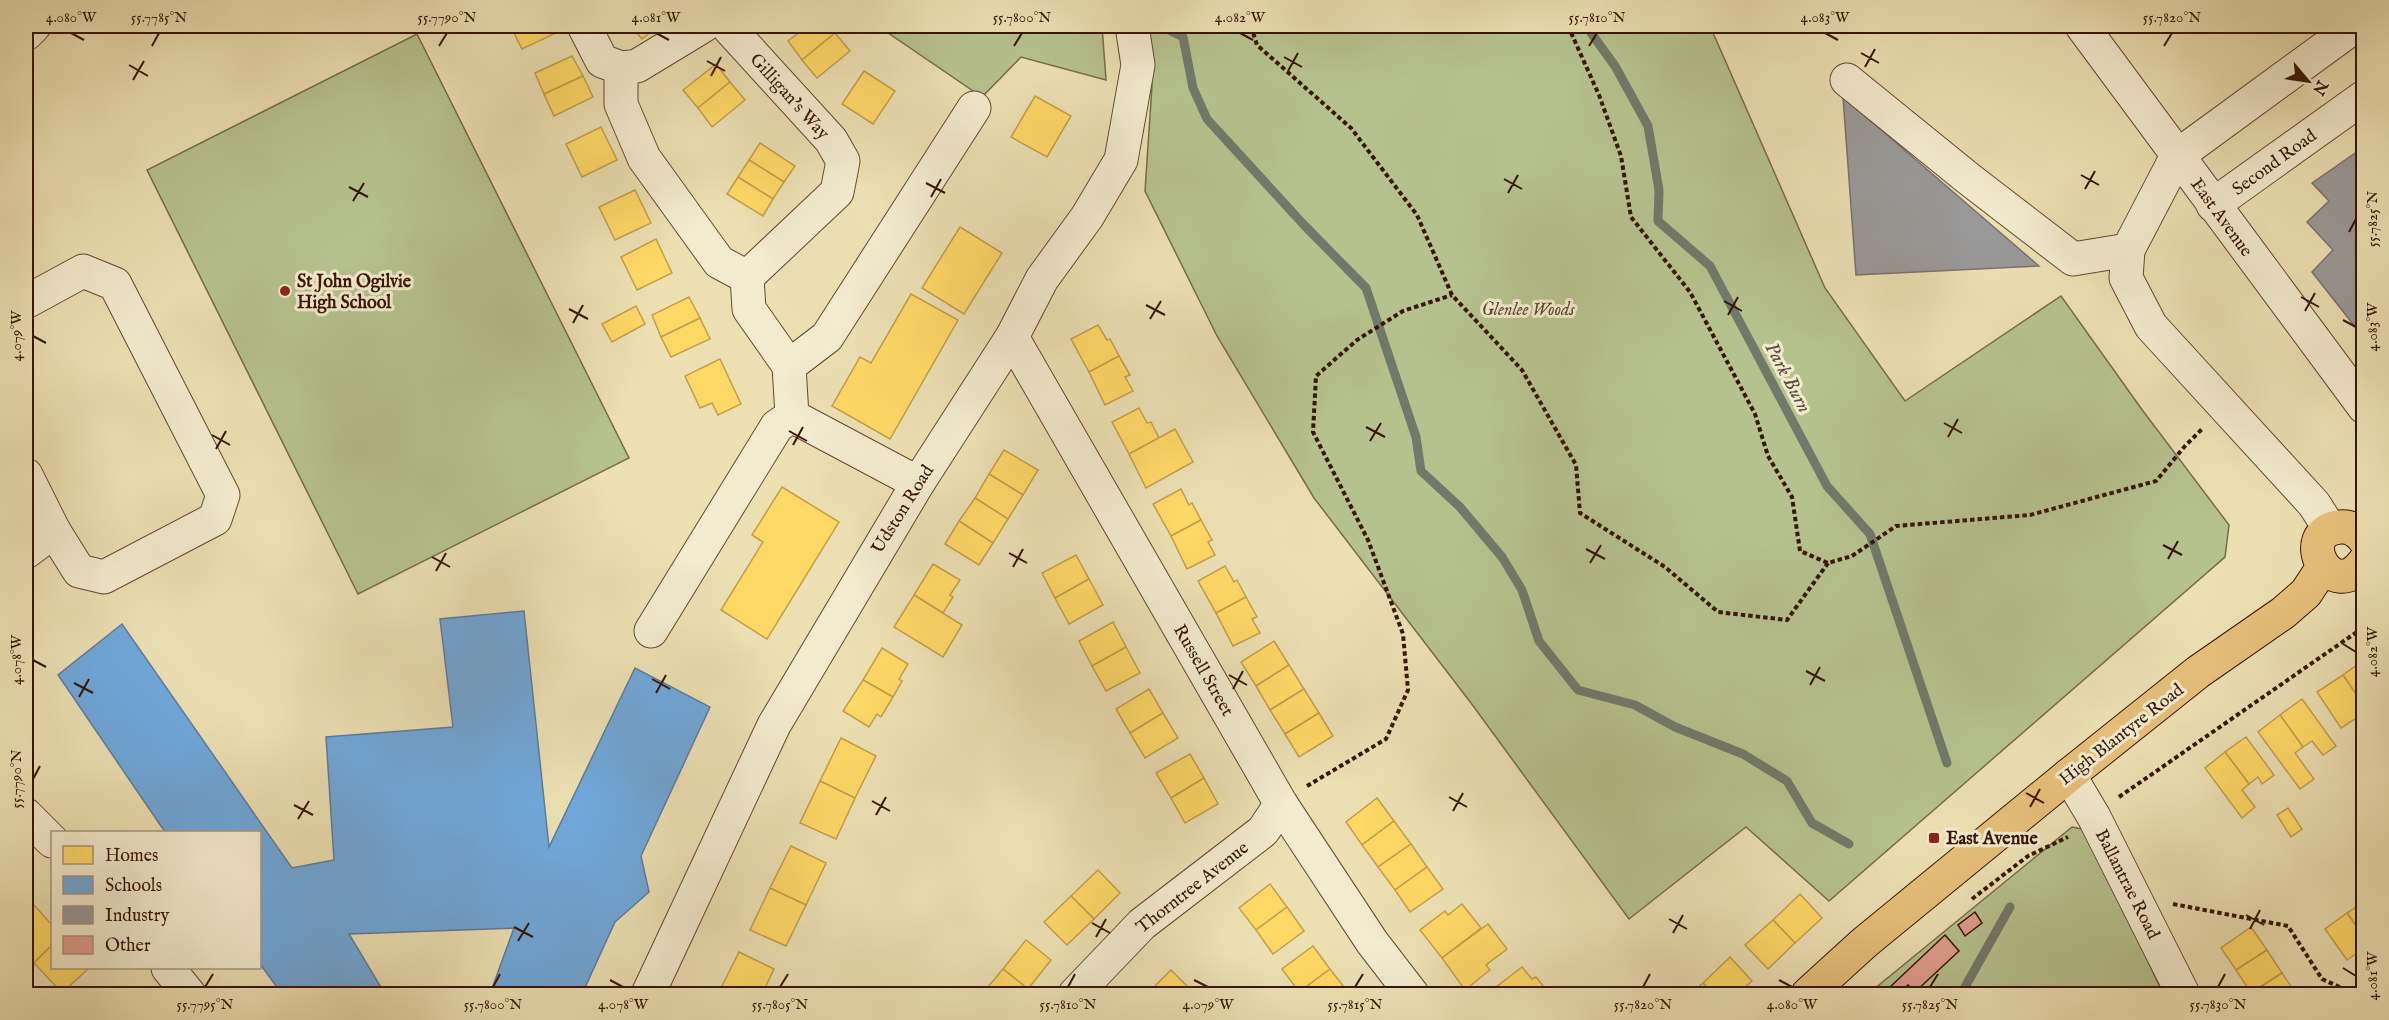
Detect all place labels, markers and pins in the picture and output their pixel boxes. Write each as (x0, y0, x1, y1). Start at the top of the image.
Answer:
place label: St John Ogilvie High School (297, 271, 412, 315)
marker: St John Ogilvie High School (278, 284, 292, 298)
place label: East Avenue (1946, 828, 2038, 851)
marker: East Avenue (1927, 831, 1941, 845)

